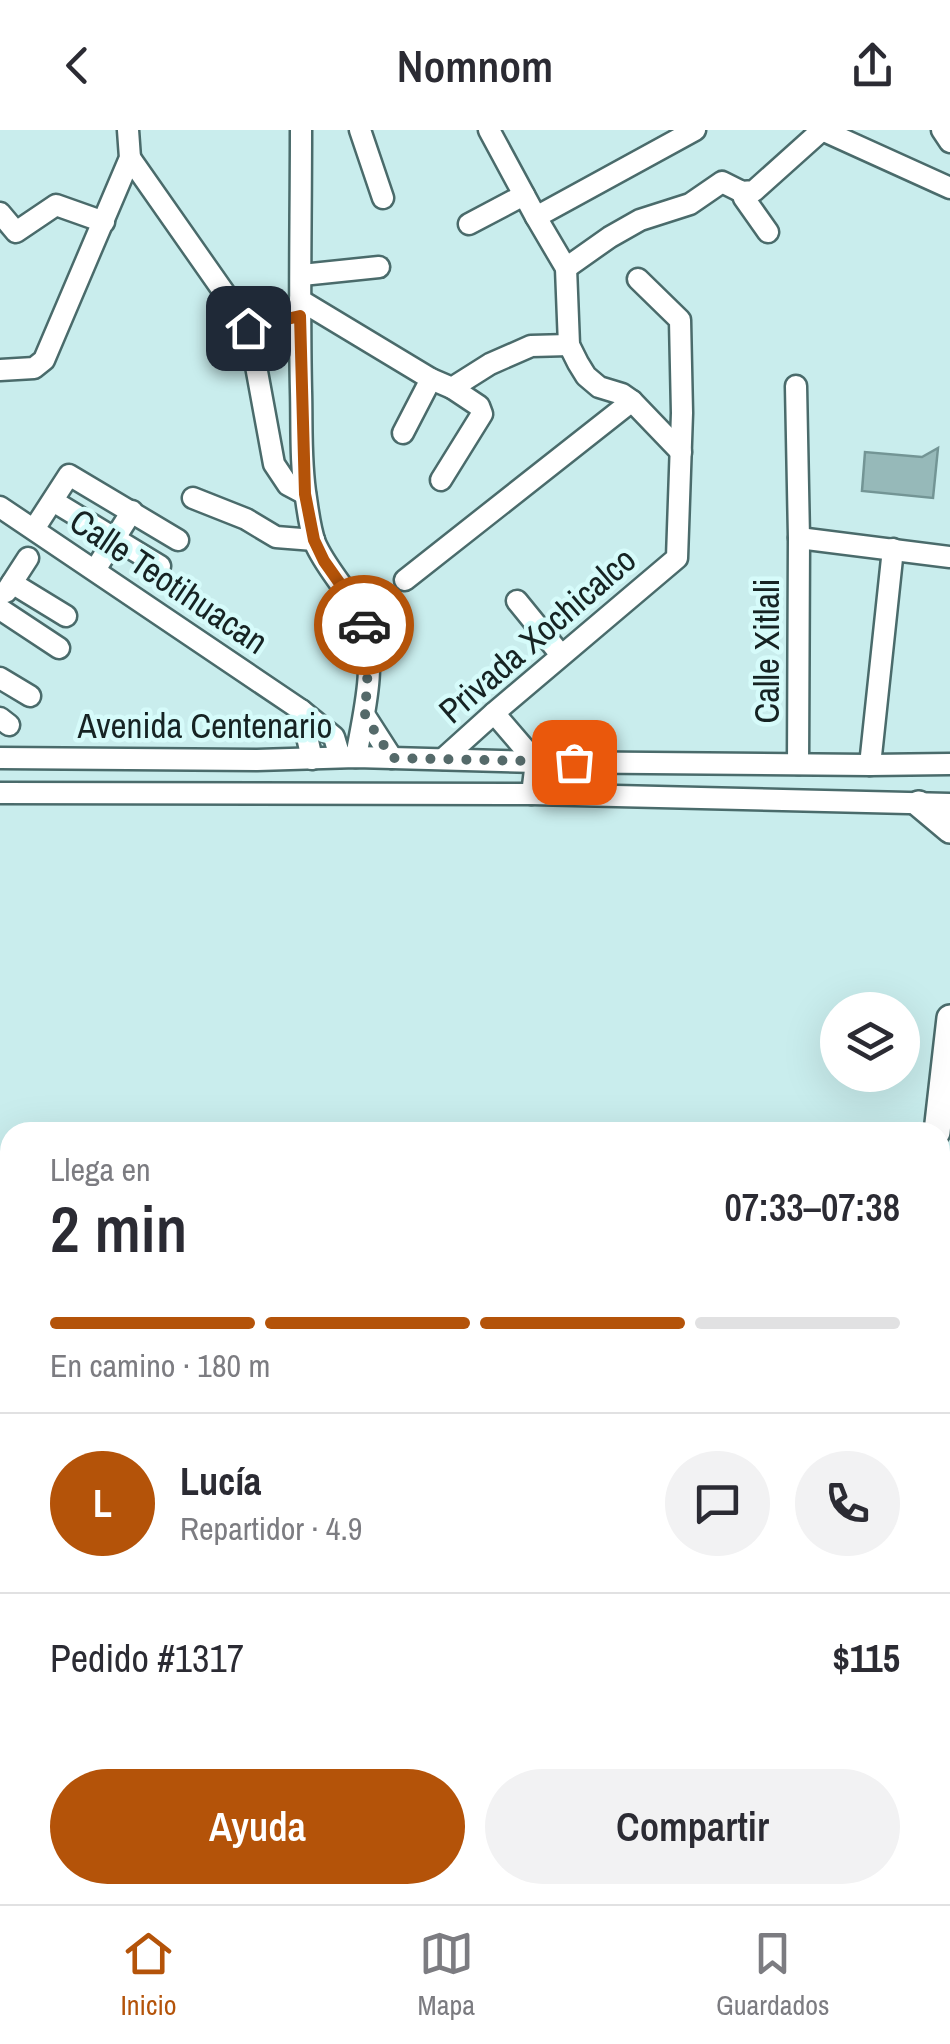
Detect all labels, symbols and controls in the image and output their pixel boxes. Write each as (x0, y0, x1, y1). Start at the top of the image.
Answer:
text: Nomnom (397, 35, 553, 96)
icon: back (50, 38, 105, 93)
icon: share (845, 38, 900, 93)
pin (206, 286, 291, 371)
icon: home (221, 301, 276, 356)
street label: Calle Teotihuacan (61, 497, 277, 665)
street label: Privada Xochicalco (429, 536, 645, 734)
courier (314, 575, 414, 675)
street label: Calle Xitlali (743, 578, 790, 724)
icon: car (337, 598, 392, 653)
street label: Avenida Centenario (77, 702, 332, 749)
pin (532, 720, 617, 805)
icon: bag (547, 735, 602, 790)
map controls (820, 992, 920, 1092)
button: layers (820, 992, 920, 1092)
text: Llega en (50, 1148, 151, 1191)
text: 07:33–07:38 (724, 1182, 900, 1233)
text: 2 min (50, 1185, 187, 1272)
text: En camino · 180 m (50, 1344, 270, 1387)
button: chat (665, 1451, 770, 1556)
button: phone (795, 1451, 900, 1556)
text: Lucía (180, 1456, 261, 1507)
text: L (93, 1478, 112, 1529)
text: Repartidor · 4.9 (180, 1507, 362, 1550)
text: Pedido #1317 (50, 1633, 244, 1684)
text: $115 (832, 1633, 900, 1684)
button: Ayuda (50, 1769, 465, 1884)
button: Compartir (485, 1769, 900, 1884)
tab: Inicio (120, 1926, 177, 2024)
tab: Mapa (418, 1926, 475, 2024)
tab: Guardados (716, 1926, 830, 2024)

